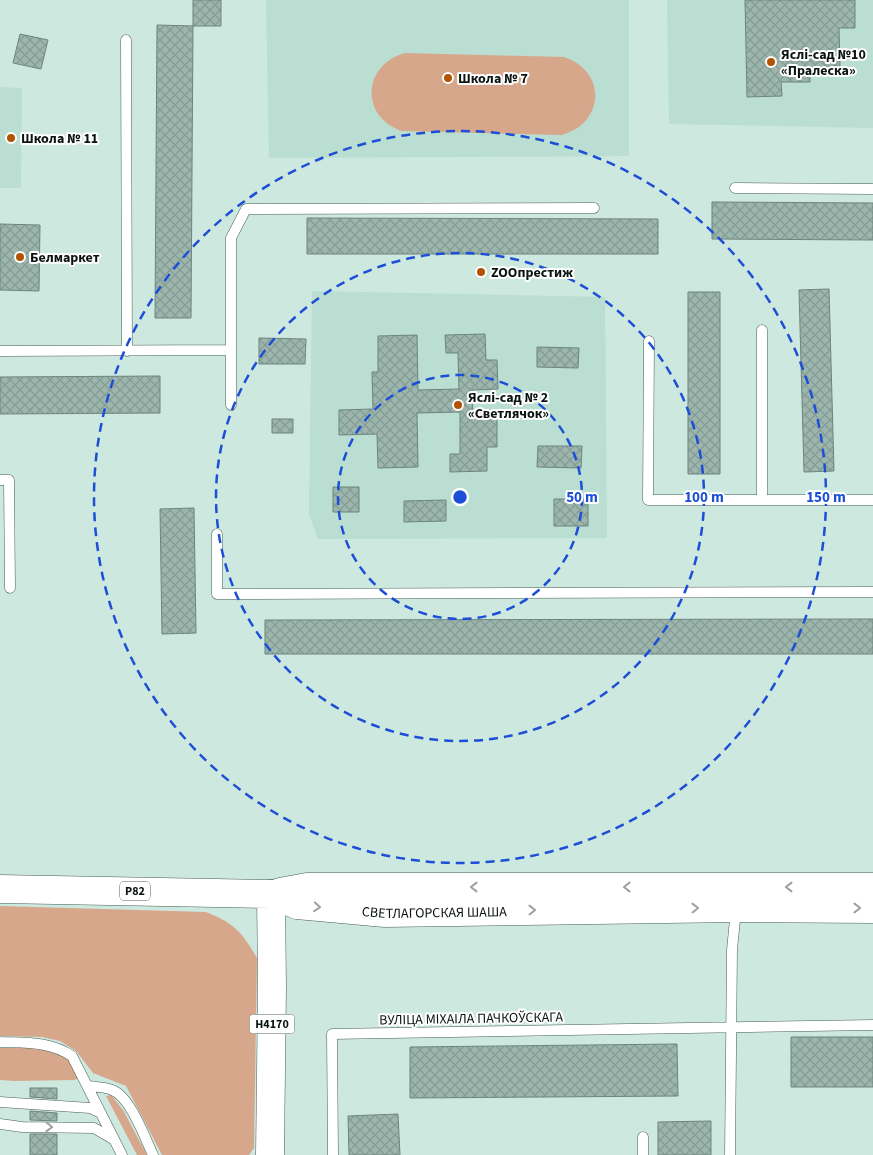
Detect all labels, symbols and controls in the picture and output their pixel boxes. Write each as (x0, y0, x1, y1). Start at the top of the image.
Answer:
place label: Яслі-сад №10 «Пралеска» (781, 45, 866, 81)
marker: Яслі-сад №10 «Пралеска» (765, 56, 777, 68)
place label: Школа № 7 (458, 69, 528, 89)
marker: Школа № 7 (442, 72, 454, 84)
place label: Школа № 11 (21, 129, 98, 149)
marker: Школа № 11 (5, 132, 17, 144)
place label: Белмаркет (30, 248, 100, 268)
marker: Белмаркет (14, 251, 26, 263)
place label: ZOOпрестиж (491, 263, 573, 283)
marker: ZOOпрестиж (475, 266, 487, 278)
place label: Яслі-сад № 2 «Светлячок» (468, 388, 549, 424)
marker: Яслі-сад № 2 «Светлячок» (452, 399, 464, 411)
text: 50 m (566, 487, 598, 508)
text: 100 m (684, 487, 724, 508)
text: 150 m (806, 487, 846, 508)
centre of rings (451, 488, 469, 506)
road number: Р82 (120, 881, 150, 900)
one-way arrow (469, 882, 477, 892)
one-way arrow (623, 882, 630, 892)
one-way arrow (785, 882, 793, 892)
one-way arrow (314, 901, 322, 912)
street label: СВЕТЛАГОРСКАЯ ШАША (361, 902, 507, 924)
one-way arrow (691, 903, 699, 913)
one-way arrow (854, 903, 861, 913)
one-way arrow (528, 905, 536, 916)
street label: ВУЛІЦА МІХАІЛА ПАЧКОЎСКАГА (379, 1007, 563, 1031)
road number: Н4170 (250, 1014, 294, 1034)
one-way arrow (45, 1122, 53, 1132)

